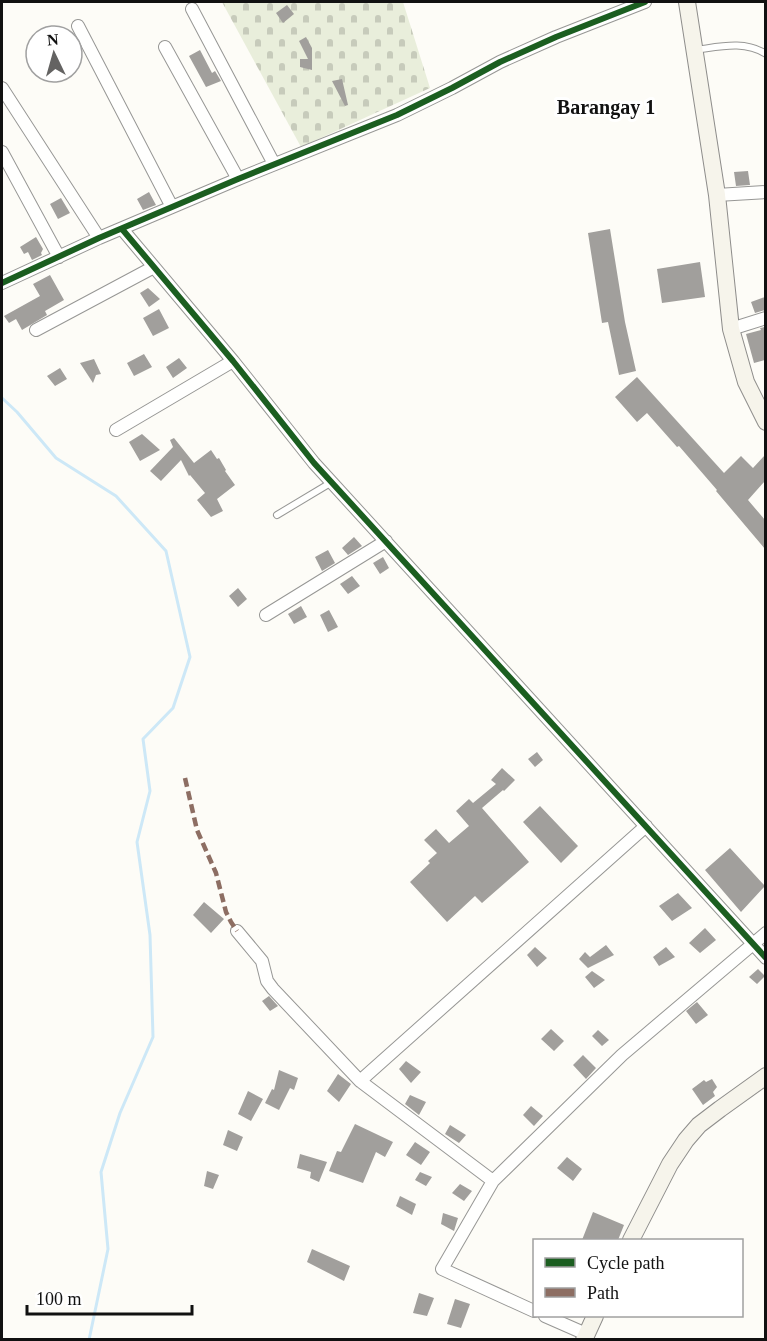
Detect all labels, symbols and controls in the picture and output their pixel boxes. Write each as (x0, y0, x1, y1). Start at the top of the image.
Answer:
north arrow (24, 24, 84, 84)
text: N (46, 31, 60, 49)
district label: Barangay 1 (557, 96, 655, 119)
legend (533, 1239, 743, 1317)
text: Cycle path (587, 1253, 664, 1273)
scale bar (27, 1278, 192, 1316)
text: Path (587, 1283, 619, 1303)
text: 100 m (36, 1289, 82, 1309)

